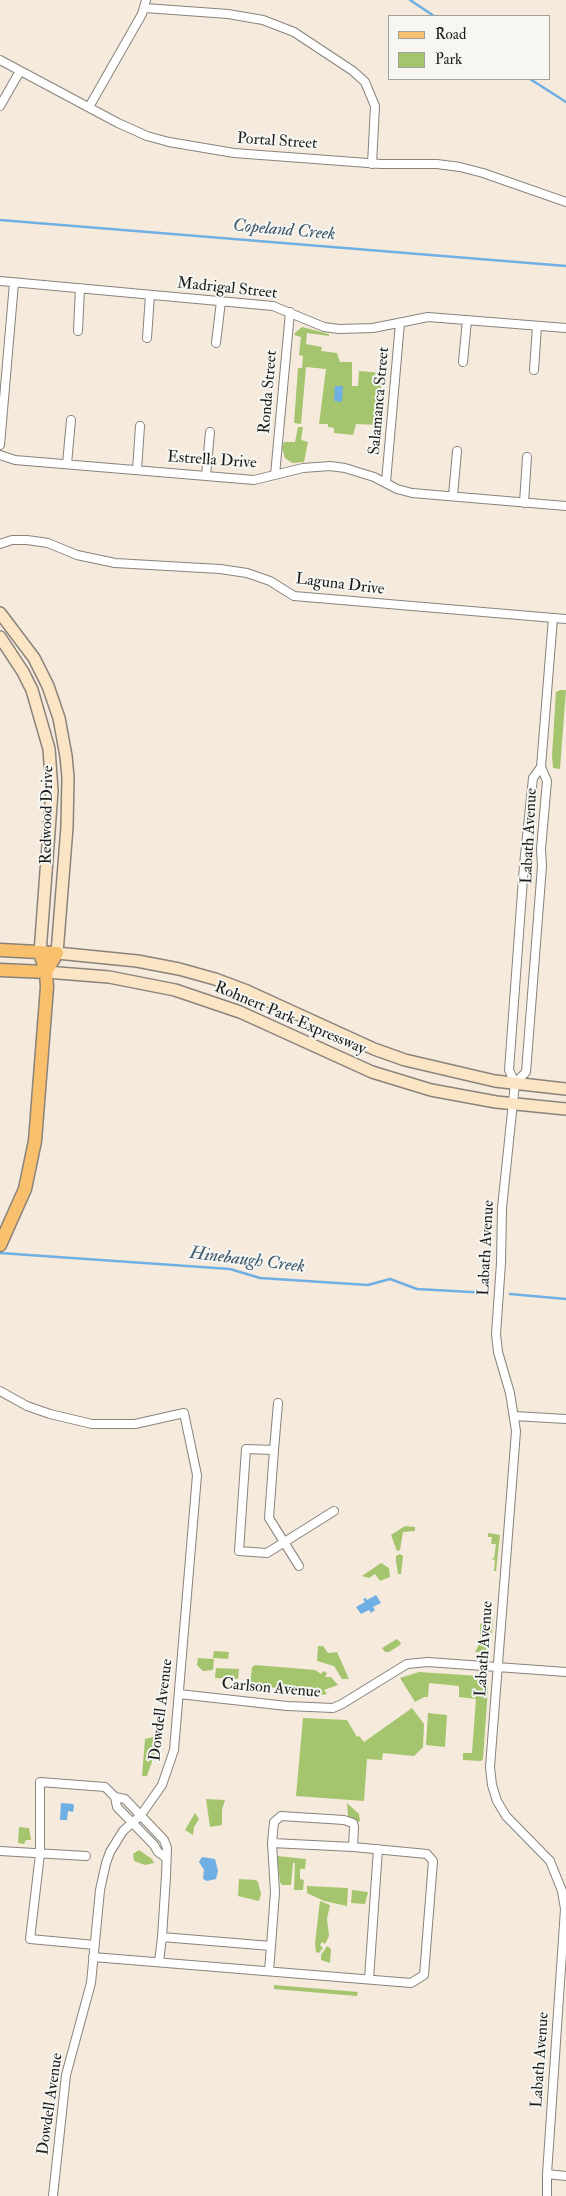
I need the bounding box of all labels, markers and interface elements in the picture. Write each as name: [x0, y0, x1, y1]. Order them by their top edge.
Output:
legend: [388, 15, 551, 80]
text: Road: [435, 25, 466, 44]
text: Park: [435, 50, 462, 69]
street label: Portal Street: [236, 130, 318, 154]
water label: Copeland Creek: [232, 216, 336, 246]
street label: Madrigal Street: [176, 274, 278, 304]
street label: Salamanca Street: [366, 346, 394, 456]
street label: Ronda Street: [256, 350, 282, 434]
street label: Estrella Drive: [167, 448, 257, 474]
street label: Laguna Drive: [295, 570, 385, 600]
street label: Redwood Drive: [38, 765, 58, 865]
street label: Labath Avenue: [518, 788, 542, 884]
street label: Rohnert Park Expressway: [211, 978, 369, 1060]
street label: Labath Avenue: [475, 1200, 499, 1296]
water label: Hinebaugh Creek: [188, 1243, 306, 1279]
street label: Labath Avenue: [472, 1601, 498, 1697]
street label: Dowdell Avenue: [146, 1658, 178, 1762]
street label: Carlson Avenue: [221, 1675, 321, 1703]
street label: Labath Avenue: [528, 2012, 554, 2108]
street label: Dowdell Avenue: [34, 2052, 68, 2156]

